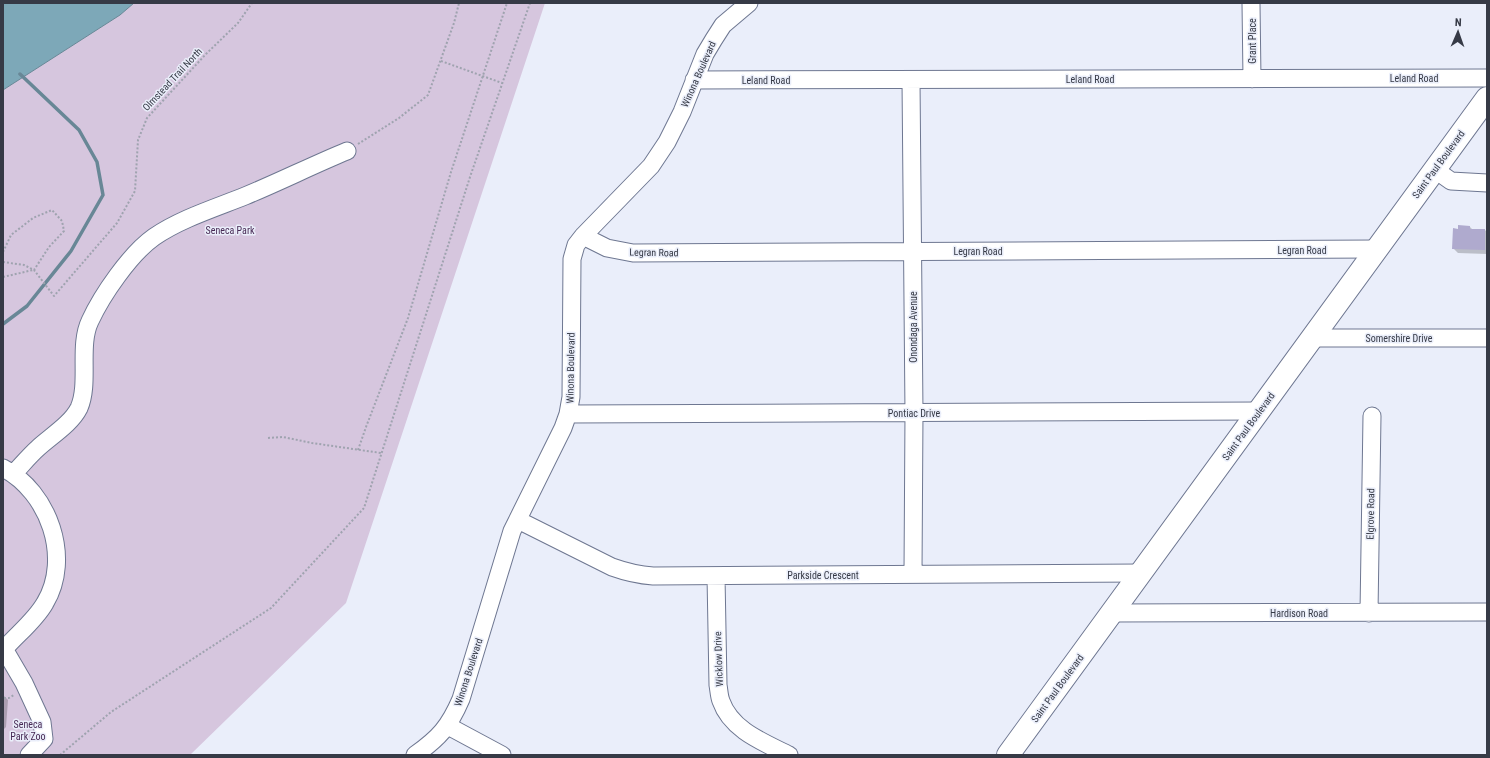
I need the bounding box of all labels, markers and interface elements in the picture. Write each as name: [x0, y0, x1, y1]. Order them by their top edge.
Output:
north arrow: [1438, 12, 1478, 52]
text: N: [1455, 16, 1462, 29]
street label: Grant Place: [1247, 18, 1258, 64]
street label: Winona Boulevard: [679, 40, 718, 109]
street label: Olmstead Trail North: [141, 46, 204, 113]
street label: Leland Road: [1390, 73, 1438, 84]
street label: Leland Road: [1066, 74, 1114, 85]
street label: Leland Road: [742, 75, 790, 86]
street label: Saint Paul Boulevard: [1410, 128, 1467, 200]
park label: Seneca Park: [206, 225, 255, 236]
street label: Legran Road: [1277, 245, 1327, 256]
street label: Legran Road: [953, 246, 1003, 257]
street label: Legran Road: [629, 247, 679, 258]
street label: Onondaga Avenue: [908, 291, 919, 363]
street label: Winona Boulevard: [564, 332, 577, 404]
street label: Somershire Drive: [1365, 333, 1433, 344]
street label: Saint Paul Boulevard: [1220, 390, 1277, 462]
street label: Pontiac Drive: [888, 408, 940, 419]
street label: Elgrove Road: [1365, 488, 1376, 540]
street label: Parkside Crescent: [787, 570, 859, 581]
street label: Hardison Road: [1270, 608, 1328, 619]
street label: Wicklow Drive: [712, 631, 725, 687]
street label: Winona Boulevard: [452, 637, 485, 708]
street label: Saint Paul Boulevard: [1029, 652, 1086, 724]
park label: Seneca Park Zoo: [10, 719, 46, 742]

